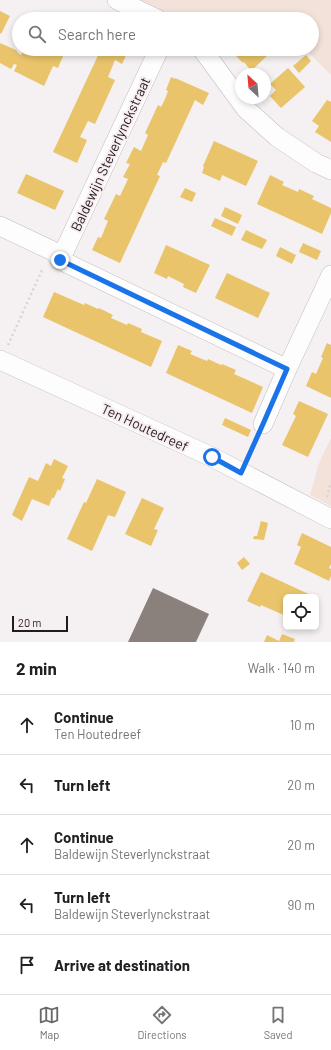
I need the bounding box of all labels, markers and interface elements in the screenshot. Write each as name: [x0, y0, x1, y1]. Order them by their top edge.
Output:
search box: [12, 12, 319, 56]
icon: search: [26, 23, 48, 45]
text: Search here: [58, 25, 136, 43]
north arrow: [235, 68, 271, 104]
street label: Baldewijn Steverlynckstraat: [67, 74, 153, 234]
route end: [51, 251, 69, 269]
street label: Ten Houtedreef: [99, 399, 191, 455]
route start: [203, 448, 221, 466]
map controls: [283, 594, 319, 630]
button: locate: [283, 594, 319, 630]
scale bar: [12, 614, 68, 633]
text: 20 m: [18, 616, 41, 629]
text: 2 min: [16, 658, 57, 678]
text: Walk · 140 m: [248, 660, 315, 676]
text: Continue: [54, 708, 114, 726]
icon: ahead: [16, 714, 38, 736]
text: 10 m: [290, 717, 315, 733]
text: Ten Houtedreef: [54, 726, 141, 742]
icon: left: [16, 774, 38, 796]
text: Turn left: [54, 776, 110, 794]
text: 20 m: [287, 777, 315, 793]
text: Continue: [54, 828, 114, 846]
icon: ahead: [16, 834, 38, 856]
text: 20 m: [287, 837, 315, 853]
text: Baldewijn Steverlynckstraat: [54, 846, 210, 862]
text: Turn left: [54, 888, 110, 906]
icon: left: [16, 894, 38, 916]
text: 90 m: [288, 897, 315, 913]
text: Baldewijn Steverlynckstraat: [54, 906, 210, 922]
icon: arrive: [16, 954, 38, 976]
text: Arrive at destination: [54, 956, 190, 974]
tab: Map: [38, 1004, 60, 1041]
tab: Directions: [137, 1004, 187, 1041]
tab: Saved: [264, 1004, 293, 1041]

